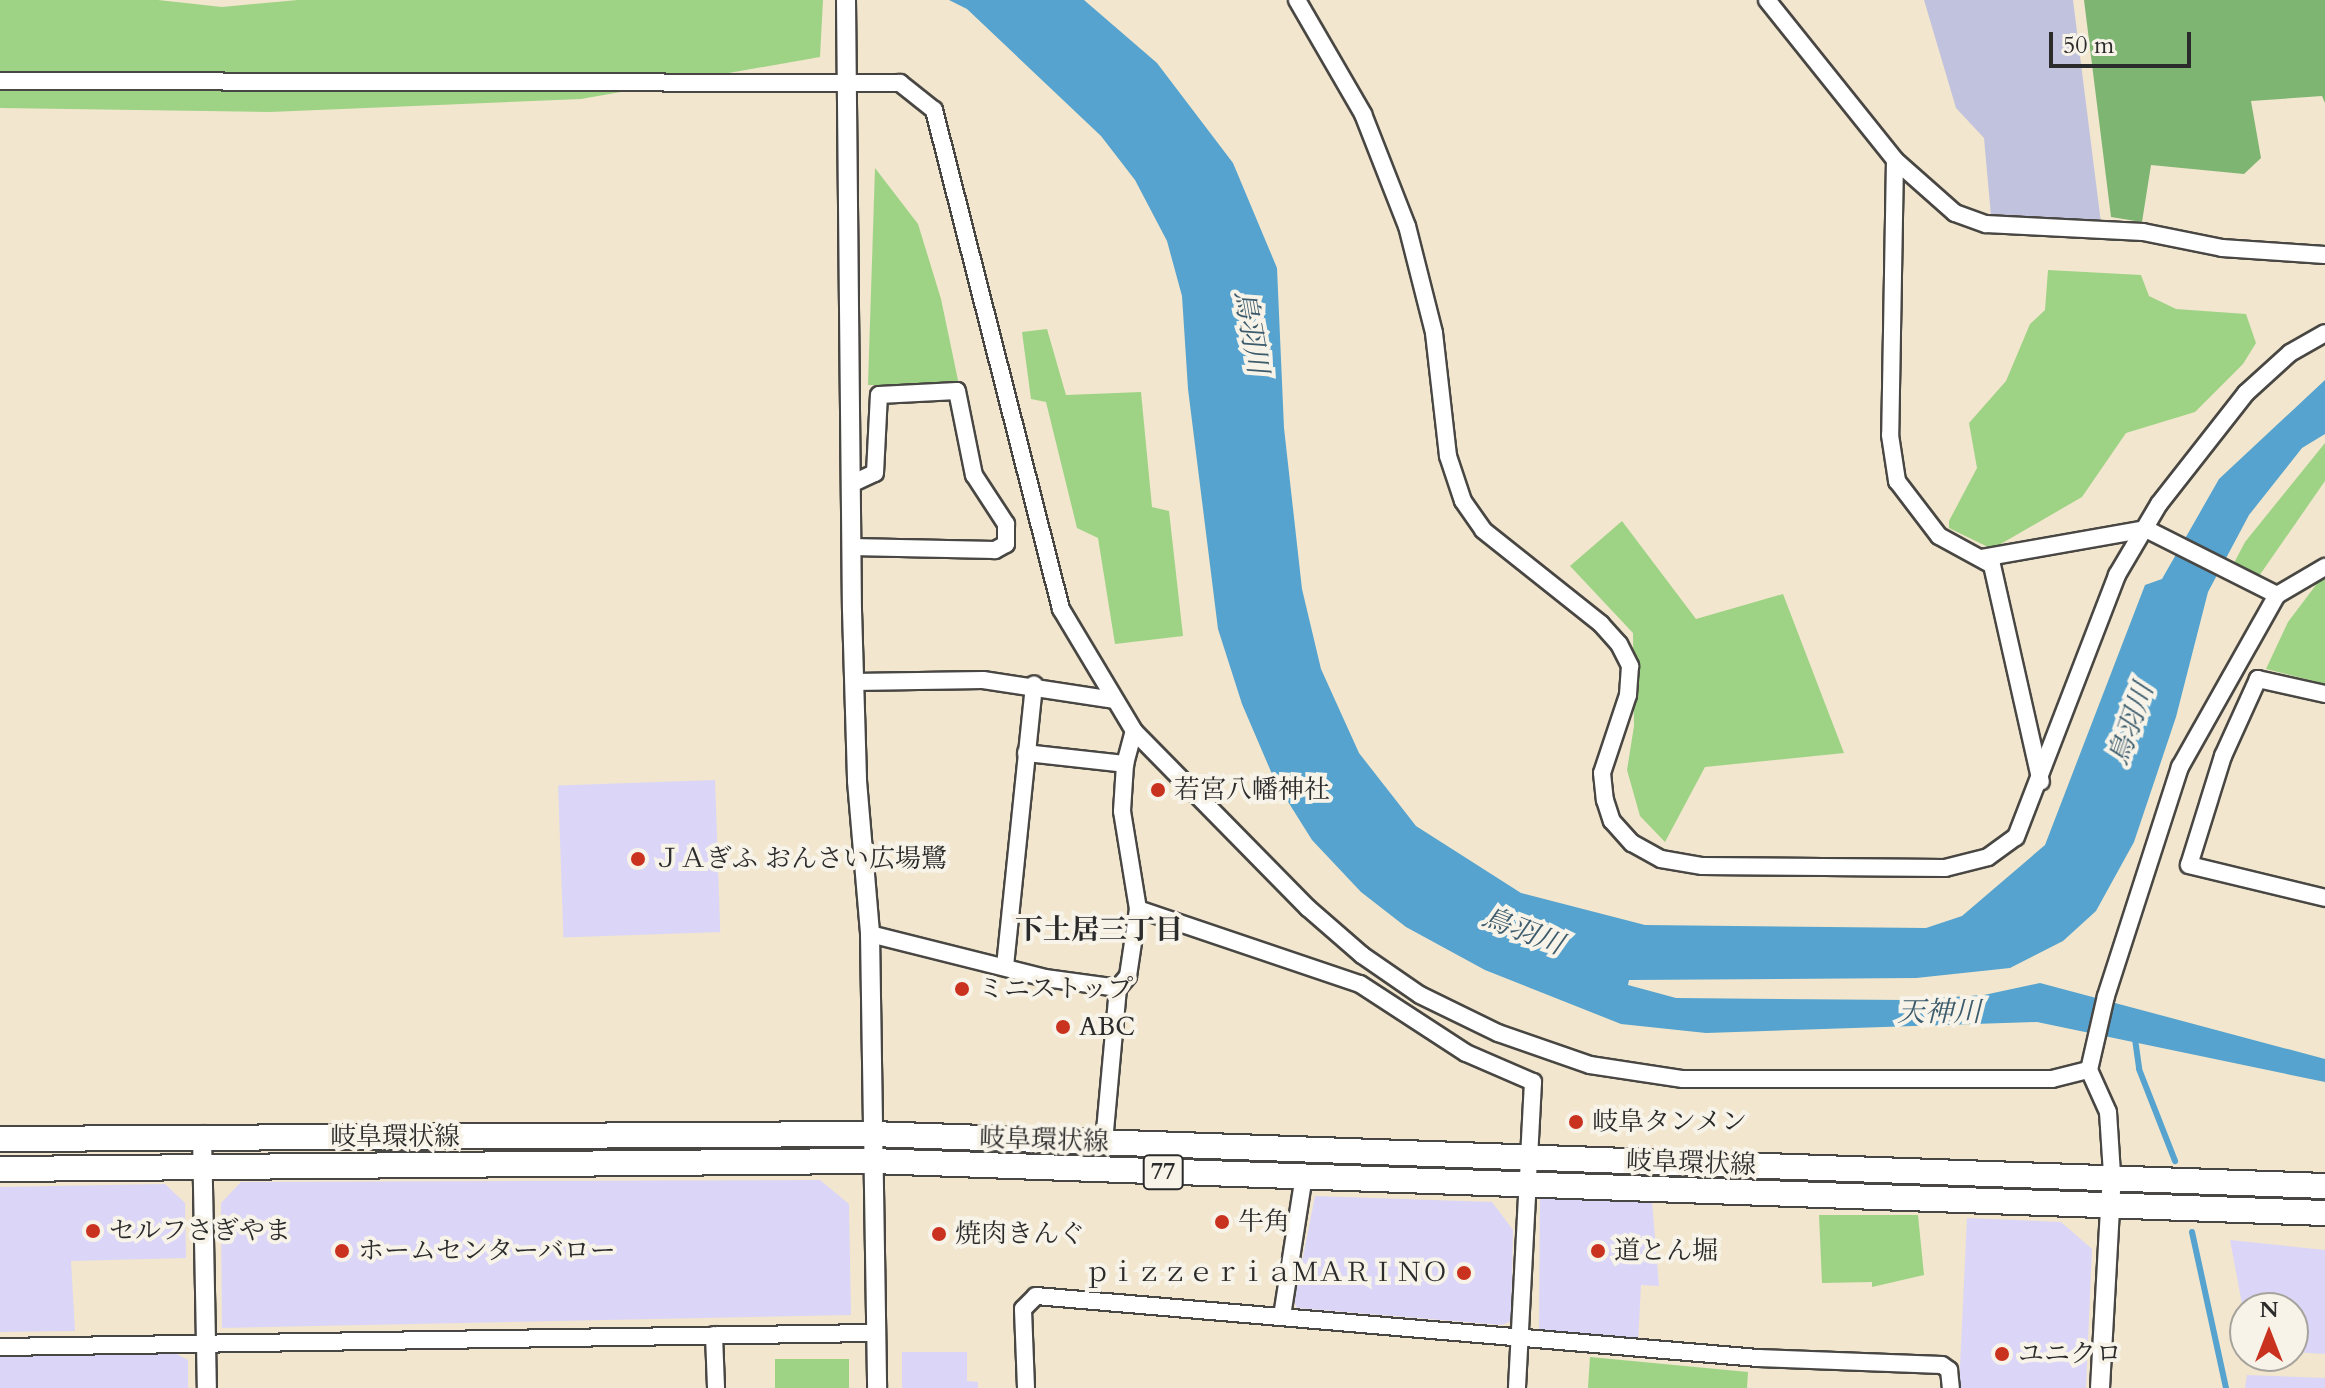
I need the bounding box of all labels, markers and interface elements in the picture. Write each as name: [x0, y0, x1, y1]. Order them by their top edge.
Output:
scale bar: [2053, 16, 2195, 66]
text: 50 m: [2063, 29, 2114, 62]
water label: 鳥羽川: [1227, 288, 1275, 376]
water label: 鳥羽川: [2101, 679, 2161, 769]
place label: 若宮八幡神社: [1174, 774, 1330, 806]
marker: 若宮八幡神社: [1149, 781, 1167, 799]
place label: ＪＡぎふ おんさい広場鷺: [654, 843, 947, 875]
marker: ＪＡぎふ おんさい広場鷺: [629, 850, 647, 868]
water label: 鳥羽川: [1478, 900, 1568, 962]
district label: 下土居三丁目: [1015, 913, 1183, 947]
place label: ミニストップ: [978, 973, 1134, 1005]
marker: ミニストップ: [953, 980, 971, 998]
water label: 天神川: [1897, 995, 1981, 1029]
place label: ABC: [1079, 1011, 1135, 1043]
marker: ABC: [1054, 1018, 1072, 1036]
place label: 岐阜タンメン: [1592, 1106, 1748, 1138]
marker: 岐阜タンメン: [1567, 1113, 1585, 1131]
street label: 岐阜環状線: [330, 1121, 460, 1153]
street label: 岐阜環状線: [978, 1122, 1110, 1158]
street label: 岐阜環状線: [1625, 1145, 1757, 1181]
road number: 77: [1141, 1152, 1185, 1192]
place label: 牛角: [1238, 1206, 1290, 1238]
marker: 牛角: [1213, 1213, 1231, 1231]
place label: セルフさぎやま: [109, 1215, 291, 1247]
place label: 焼肉きんぐ: [955, 1218, 1085, 1250]
marker: セルフさぎやま: [84, 1222, 102, 1240]
marker: 焼肉きんぐ: [930, 1225, 948, 1243]
place label: ホームセンターバロー: [358, 1235, 618, 1267]
place label: 道とん堀: [1614, 1235, 1718, 1267]
marker: ホームセンターバロー: [333, 1242, 351, 1260]
marker: 道とん堀: [1589, 1242, 1607, 1260]
place label: ｐｉｚｚｅｒｉａＭＡＲＩＮＯ: [1084, 1257, 1448, 1289]
marker: ｐｉｚｚｅｒｉａＭＡＲＩＮＯ: [1455, 1264, 1473, 1282]
north arrow: [2229, 1292, 2309, 1372]
text: N: [2259, 1295, 2279, 1325]
place label: ユニクロ: [2018, 1338, 2122, 1370]
marker: ユニクロ: [1993, 1345, 2011, 1363]

